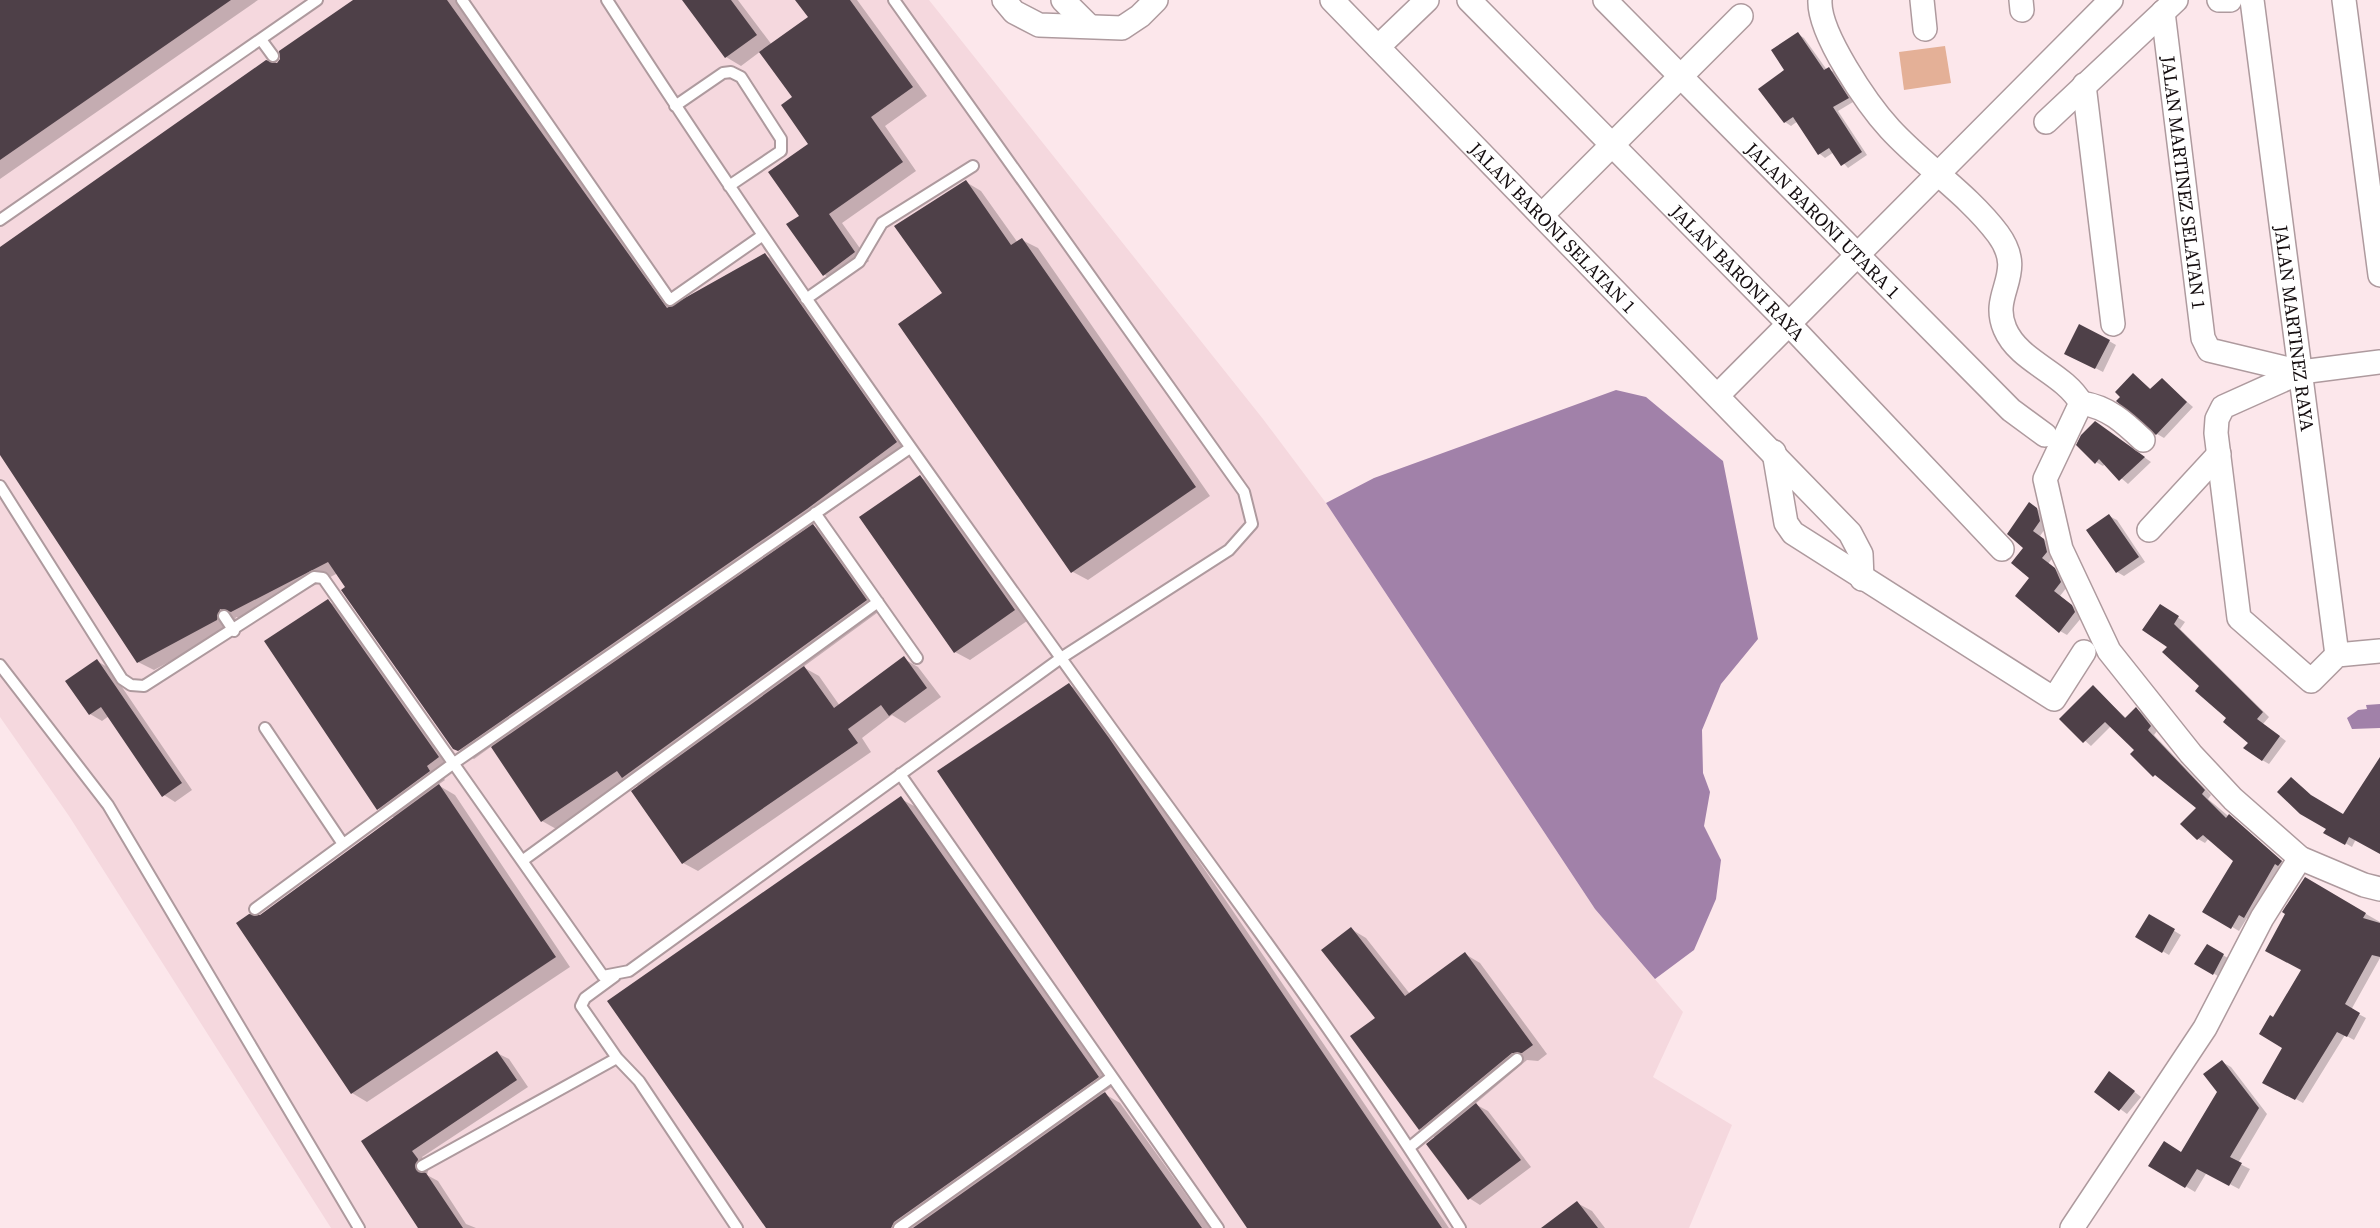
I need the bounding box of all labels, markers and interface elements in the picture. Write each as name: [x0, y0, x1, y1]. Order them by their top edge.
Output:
street label: JALAN MARTINEZ SELATAN 1: [2155, 53, 2212, 311]
street label: JALAN BARONI SELATAN 1: [1463, 135, 1642, 319]
street label: JALAN BARONI UTARA 1: [1739, 136, 1906, 304]
street label: JALAN BARONI RAYA: [1664, 198, 1811, 347]
street label: JALAN MARTINEZ RAYA: [2268, 223, 2321, 433]

